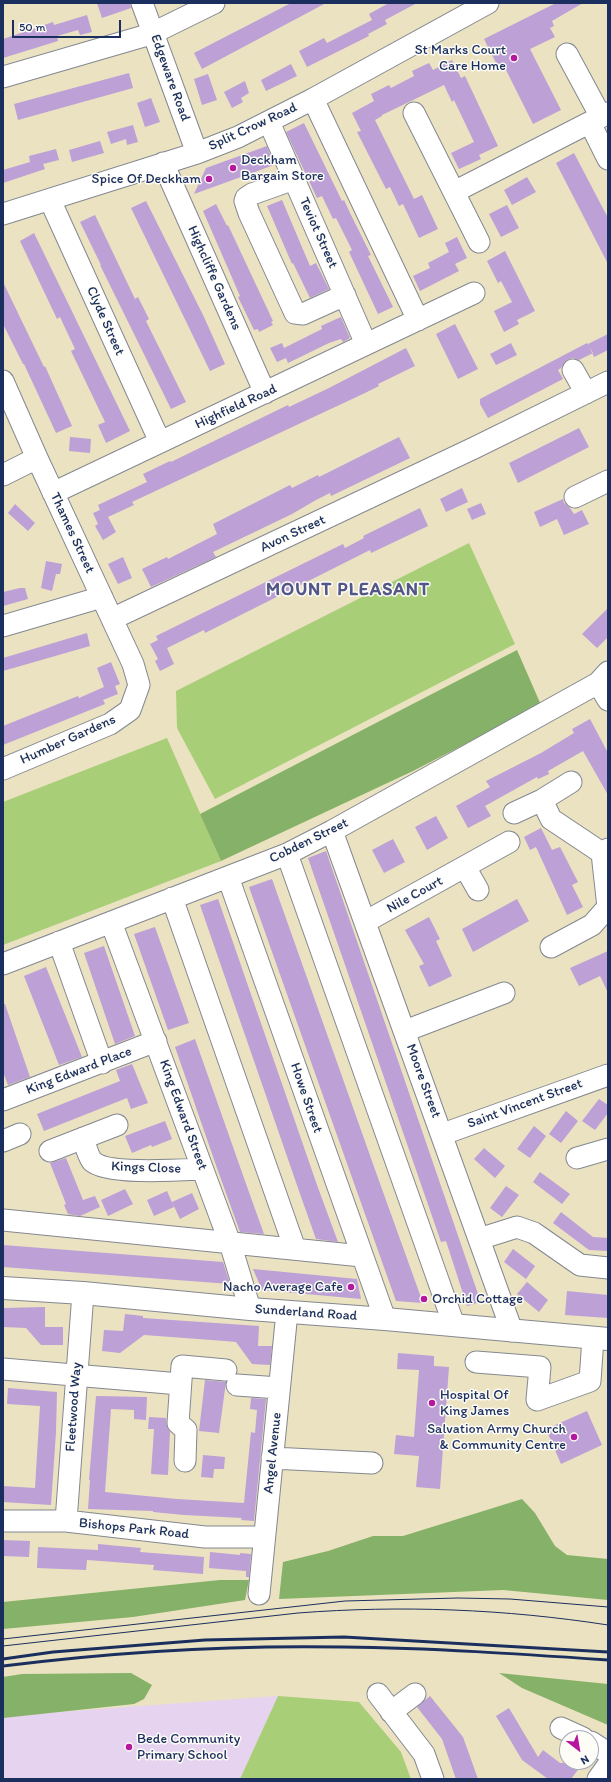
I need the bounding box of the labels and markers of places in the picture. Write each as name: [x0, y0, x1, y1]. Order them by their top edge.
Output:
place label: St Marks Court Care Home: [415, 42, 506, 74]
marker: St Marks Court Care Home: [509, 53, 519, 63]
place label: Deckham Bargain Store: [241, 152, 324, 184]
marker: Deckham Bargain Store: [228, 163, 238, 173]
place label: Spice Of Deckham: [92, 171, 201, 187]
marker: Spice Of Deckham: [204, 174, 214, 184]
place label: Nacho Average Cafe: [223, 1279, 343, 1295]
marker: Nacho Average Cafe: [346, 1282, 356, 1292]
place label: Orchid Cottage: [432, 1291, 523, 1307]
marker: Orchid Cottage: [419, 1294, 429, 1304]
place label: Hospital Of King James: [440, 1387, 509, 1420]
marker: Hospital Of King James: [427, 1398, 437, 1408]
place label: Salvation Army Church & Community Centre: [427, 1421, 566, 1454]
marker: Salvation Army Church & Community Centre: [569, 1432, 579, 1442]
place label: Bede Community Primary School: [137, 1731, 240, 1764]
marker: Bede Community Primary School: [124, 1742, 134, 1752]

